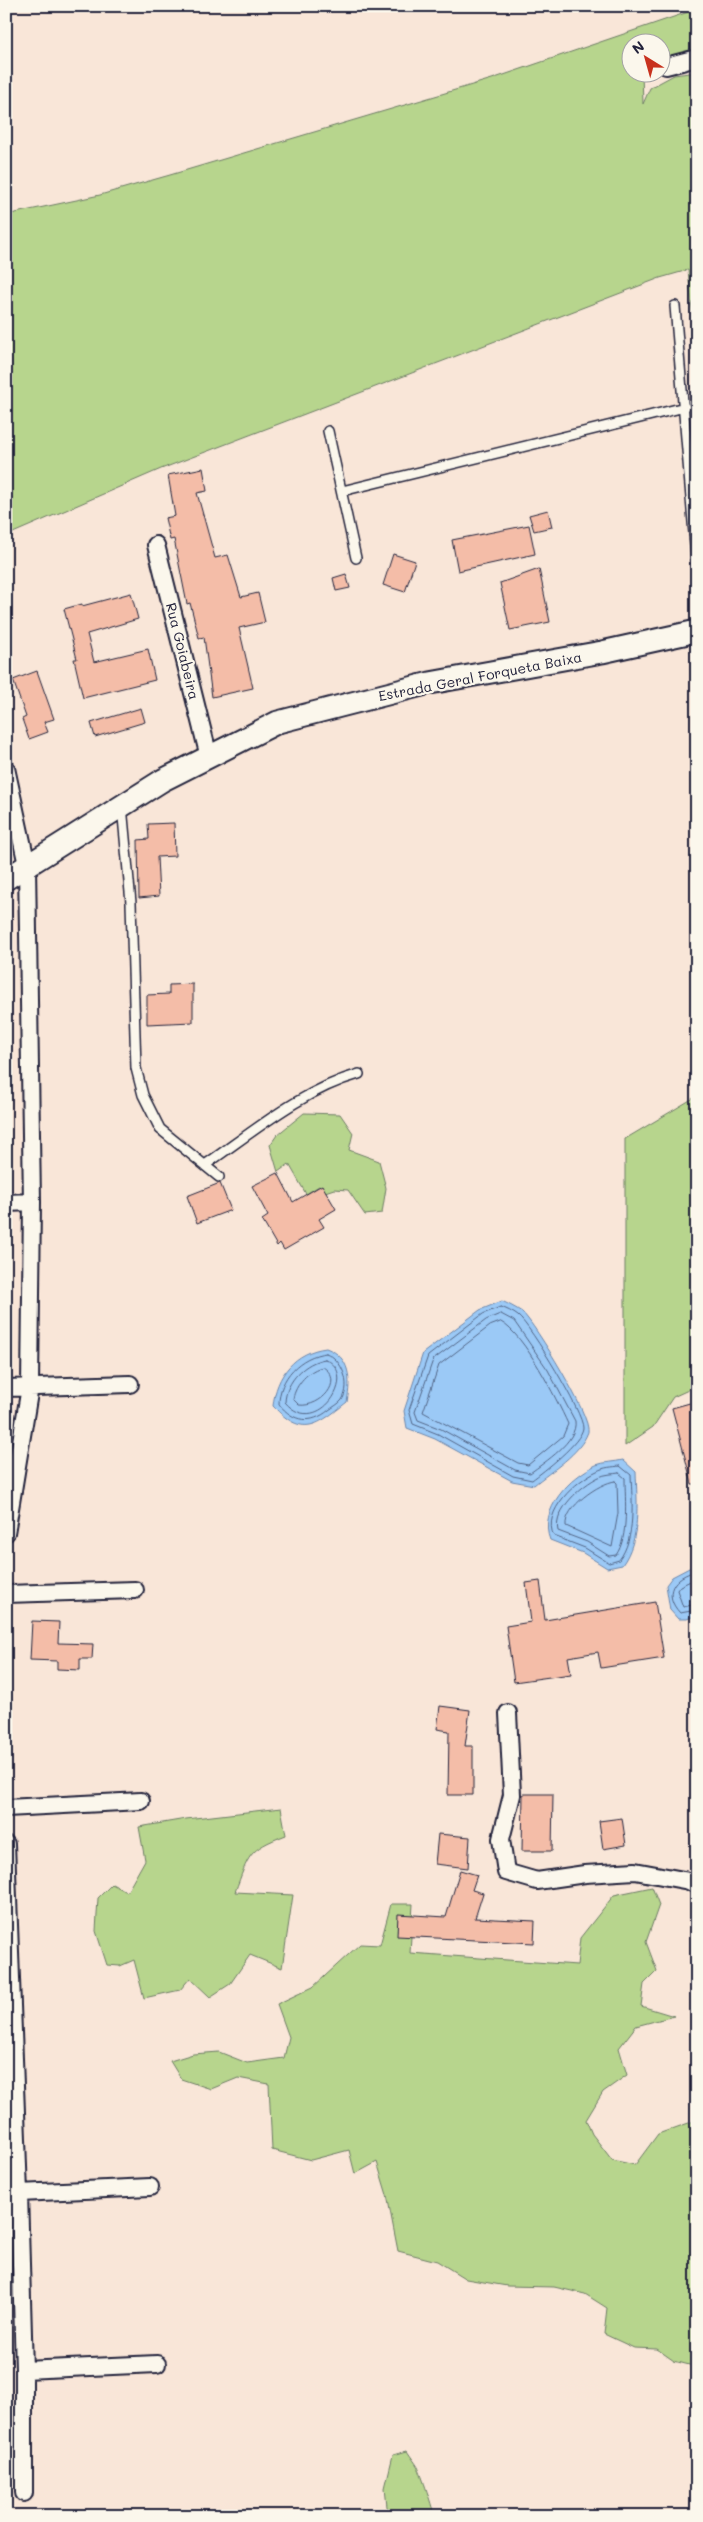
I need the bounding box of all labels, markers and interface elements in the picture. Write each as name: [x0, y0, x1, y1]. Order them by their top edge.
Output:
north arrow: [620, 32, 670, 82]
text: N: [628, 36, 648, 58]
street label: Rua Goiabeira: [162, 601, 204, 701]
street label: Estrada Geral Forqueta Baixa: [377, 647, 583, 705]

